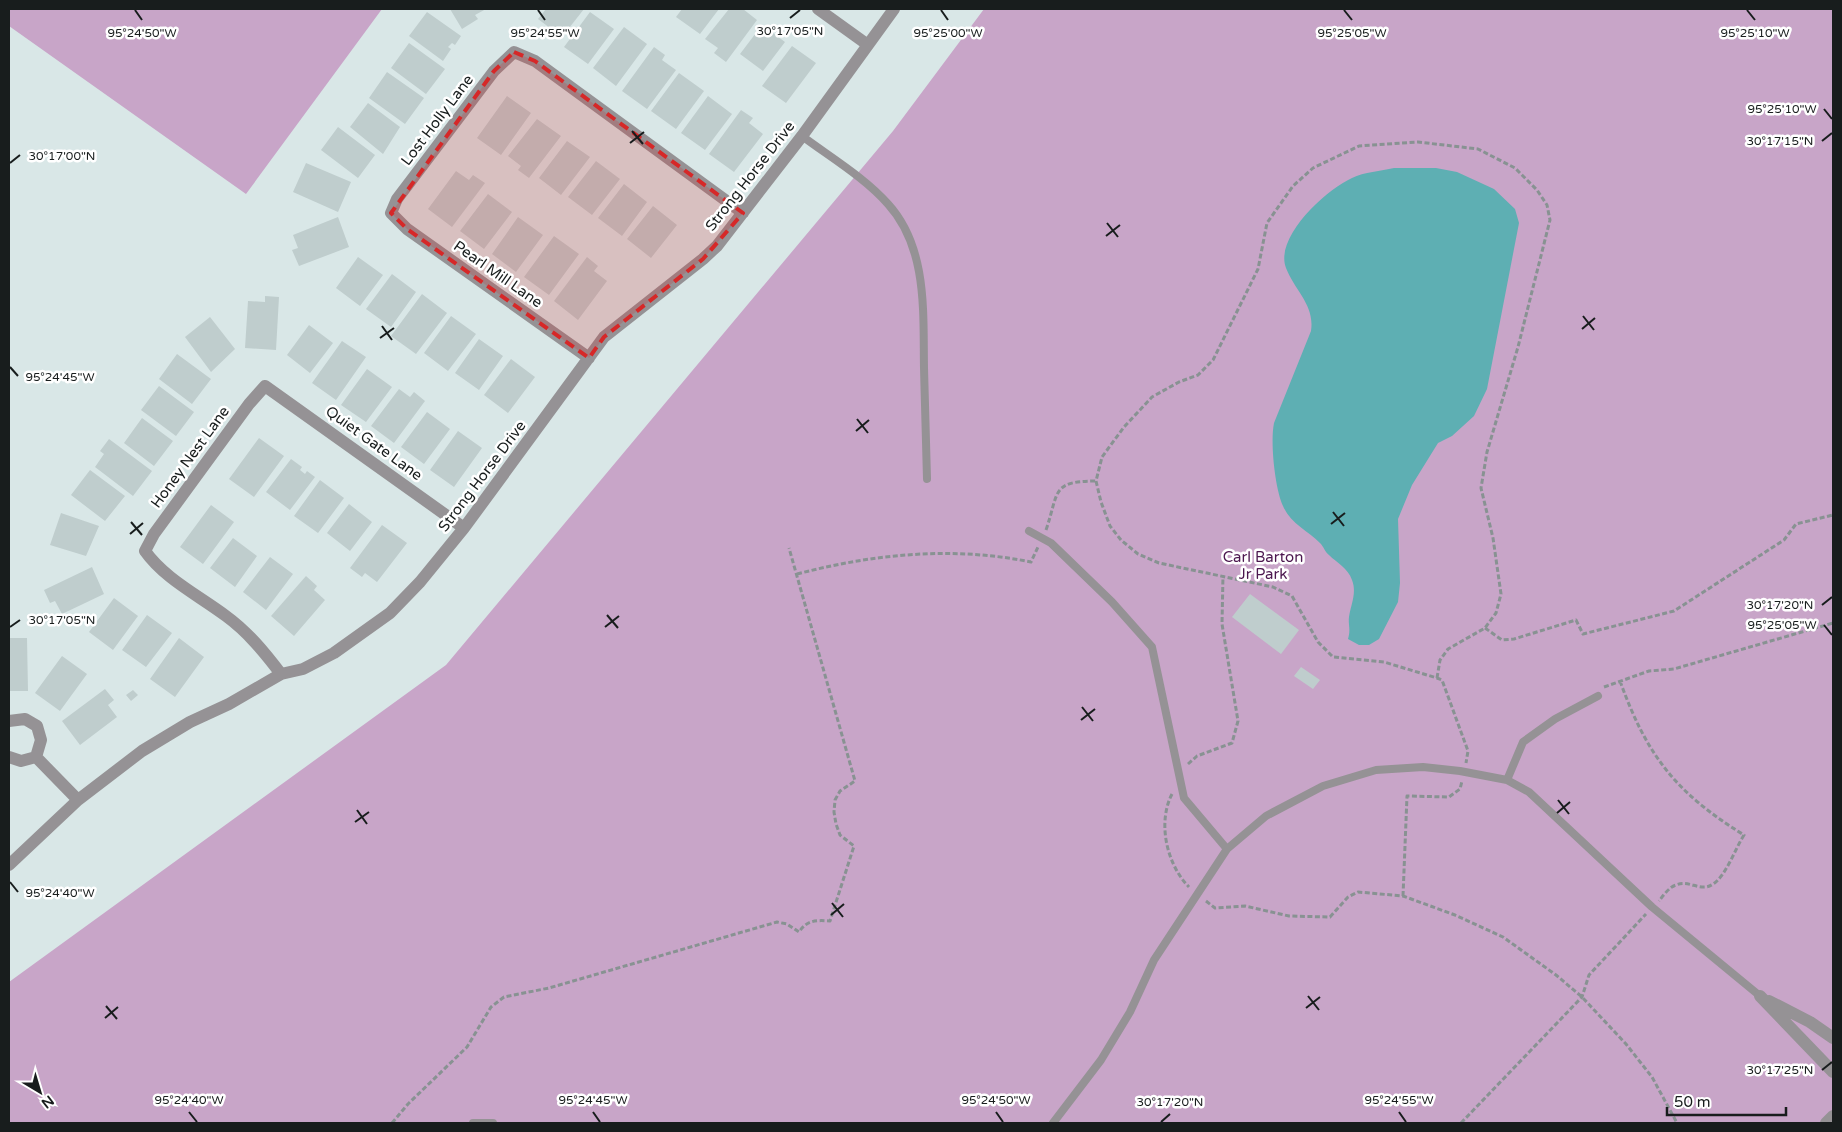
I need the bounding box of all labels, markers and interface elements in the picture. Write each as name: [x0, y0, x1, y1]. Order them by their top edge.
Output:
text: 30°17'05"N: [757, 24, 824, 38]
text: 95°24'50"W: [107, 26, 177, 40]
text: 95°24'55"W: [510, 26, 580, 40]
text: 95°25'00"W: [913, 26, 983, 40]
text: 95°25'05"W: [1317, 26, 1387, 40]
text: 95°25'10"W: [1720, 26, 1790, 40]
street label: Lost Holly Lane: [397, 71, 477, 169]
text: 95°25'10"W: [1747, 102, 1817, 116]
street label: Strong Horse Drive: [702, 118, 798, 234]
text: 30°17'15"N: [1747, 134, 1814, 148]
text: 30°17'00"N: [29, 149, 96, 163]
street label: Pearl Mill Lane: [450, 237, 546, 311]
text: 95°24'45"W: [25, 370, 95, 384]
street label: Quiet Gate Lane: [322, 402, 426, 484]
street label: Honey Nest Lane: [147, 403, 233, 511]
street label: Strong Horse Drive: [434, 417, 530, 535]
park label: Carl Barton Jr Park: [1223, 548, 1303, 583]
text: 30°17'20"N: [1747, 598, 1814, 612]
text: 30°17'05"N: [29, 613, 96, 627]
text: 95°25'05"W: [1747, 618, 1817, 632]
text: 95°24'40"W: [25, 886, 95, 900]
text: 30°17'25"N: [1747, 1063, 1814, 1077]
north arrow: [15, 1067, 65, 1117]
scale bar: [1667, 1084, 1786, 1116]
text: N: [38, 1092, 57, 1112]
text: 95°24'40"W: [154, 1093, 224, 1107]
text: 95°24'45"W: [558, 1093, 628, 1107]
text: 95°24'50"W: [961, 1093, 1031, 1107]
text: 95°24'55"W: [1364, 1093, 1434, 1107]
text: 50 m: [1674, 1093, 1711, 1111]
text: 30°17'20"N: [1137, 1095, 1204, 1109]

